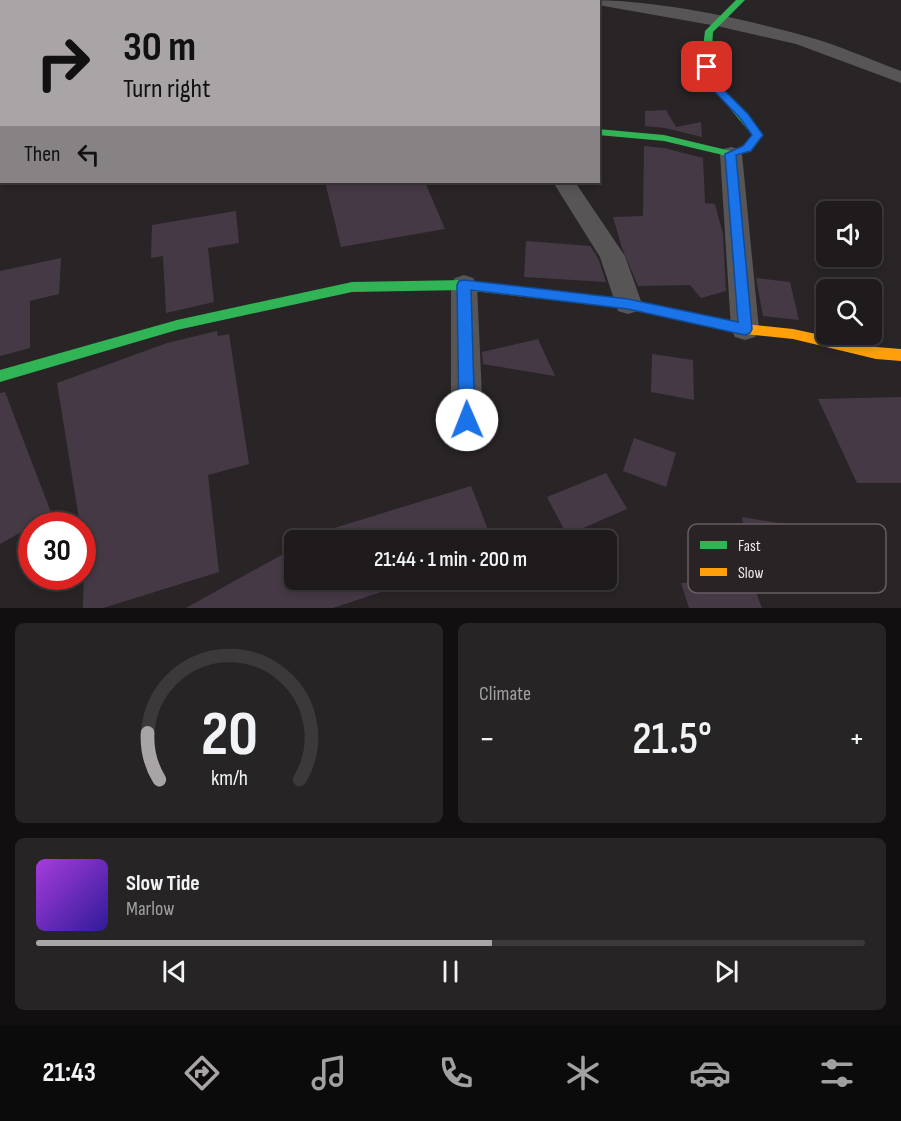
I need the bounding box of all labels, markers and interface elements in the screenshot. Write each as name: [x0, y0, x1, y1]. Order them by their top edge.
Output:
text: 30 m: [123, 22, 196, 73]
icon: right: [24, 24, 102, 102]
pin: [681, 41, 732, 92]
icon: arrive: [690, 50, 723, 83]
text: Turn right: [123, 73, 210, 105]
icon: left: [72, 138, 105, 171]
text: Then: [24, 141, 60, 168]
map controls: [816, 201, 882, 345]
button: sound: [816, 201, 882, 267]
button: search: [816, 279, 882, 345]
position arrow: [435, 388, 499, 452]
speed limit sign: 30: [18, 512, 96, 590]
legend: [688, 524, 886, 593]
text: Fast: [738, 537, 761, 556]
text: 21:44 · 1 min · 200 m: [374, 546, 527, 573]
text: Slow: [738, 564, 763, 583]
text: Climate: [479, 682, 531, 706]
text: 20: [200, 698, 258, 773]
text: 21.5°: [632, 712, 712, 767]
text: −: [479, 719, 495, 759]
text: +: [849, 719, 865, 759]
text: km/h: [210, 766, 248, 791]
text: Slow Tide: [126, 870, 200, 897]
text: Marlow: [126, 897, 174, 921]
icon: previous: [158, 955, 191, 988]
icon: pause: [434, 955, 467, 988]
icon: next: [710, 955, 743, 988]
icon: directions: [181, 1052, 223, 1094]
icon: music: [308, 1052, 350, 1094]
icon: phone: [435, 1052, 477, 1094]
icon: climate: [562, 1052, 604, 1094]
icon: car: [689, 1052, 731, 1094]
icon: filters: [816, 1052, 858, 1094]
text: 21:43: [43, 1057, 96, 1089]

